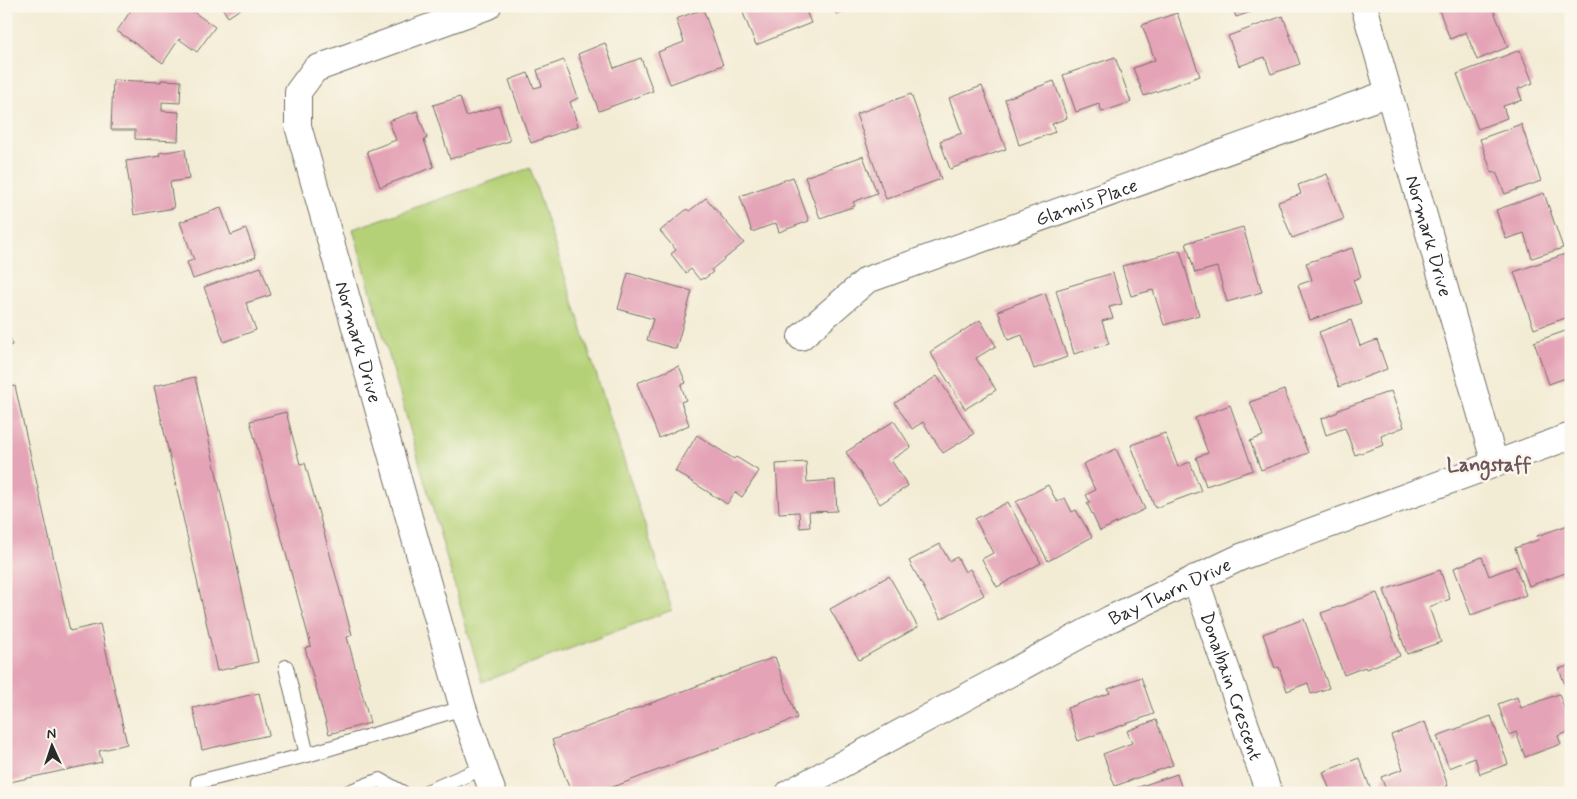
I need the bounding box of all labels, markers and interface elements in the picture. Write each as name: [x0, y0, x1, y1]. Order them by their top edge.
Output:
street label: Glamis Place: [1032, 173, 1141, 233]
street label: Normark Drive: [1399, 173, 1458, 300]
street label: Normark Drive: [329, 279, 387, 406]
district label: Langstaff: [1447, 452, 1532, 481]
street label: Bay Thorn Drive: [1105, 552, 1235, 632]
street label: Donalbain Crescent: [1194, 609, 1268, 764]
north arrow: [28, 722, 78, 772]
text: N: [46, 725, 57, 743]

